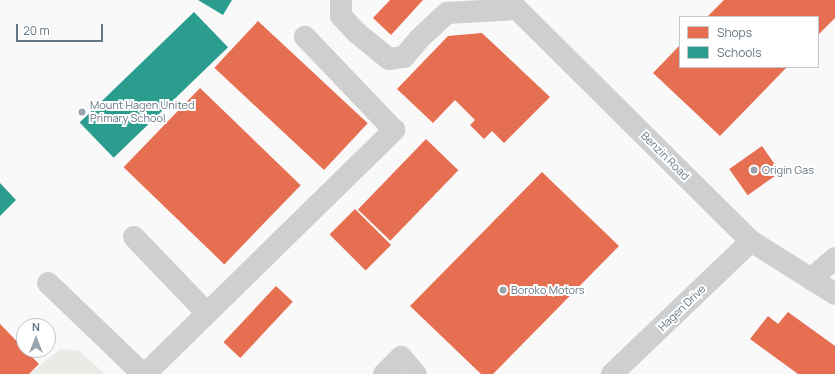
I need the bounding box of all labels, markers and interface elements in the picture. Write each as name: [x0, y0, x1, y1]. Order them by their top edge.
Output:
scale bar: [18, 16, 105, 42]
legend: [679, 16, 819, 68]
text: 20 m: [23, 22, 50, 39]
text: Shops: [717, 24, 752, 41]
text: Schools: [717, 44, 761, 61]
place label: Mount Hagen United Primary School: [90, 99, 195, 125]
marker: Mount Hagen United Primary School: [77, 107, 87, 117]
street label: Benzin Road: [638, 129, 692, 183]
place label: Origin Gas: [762, 163, 814, 177]
marker: Origin Gas: [749, 165, 759, 175]
street label: Hagen Drive: [656, 282, 708, 334]
place label: Boroko Motors: [511, 283, 585, 297]
marker: Boroko Motors: [498, 285, 508, 295]
north arrow: [16, 318, 56, 358]
text: N: [32, 319, 40, 334]

